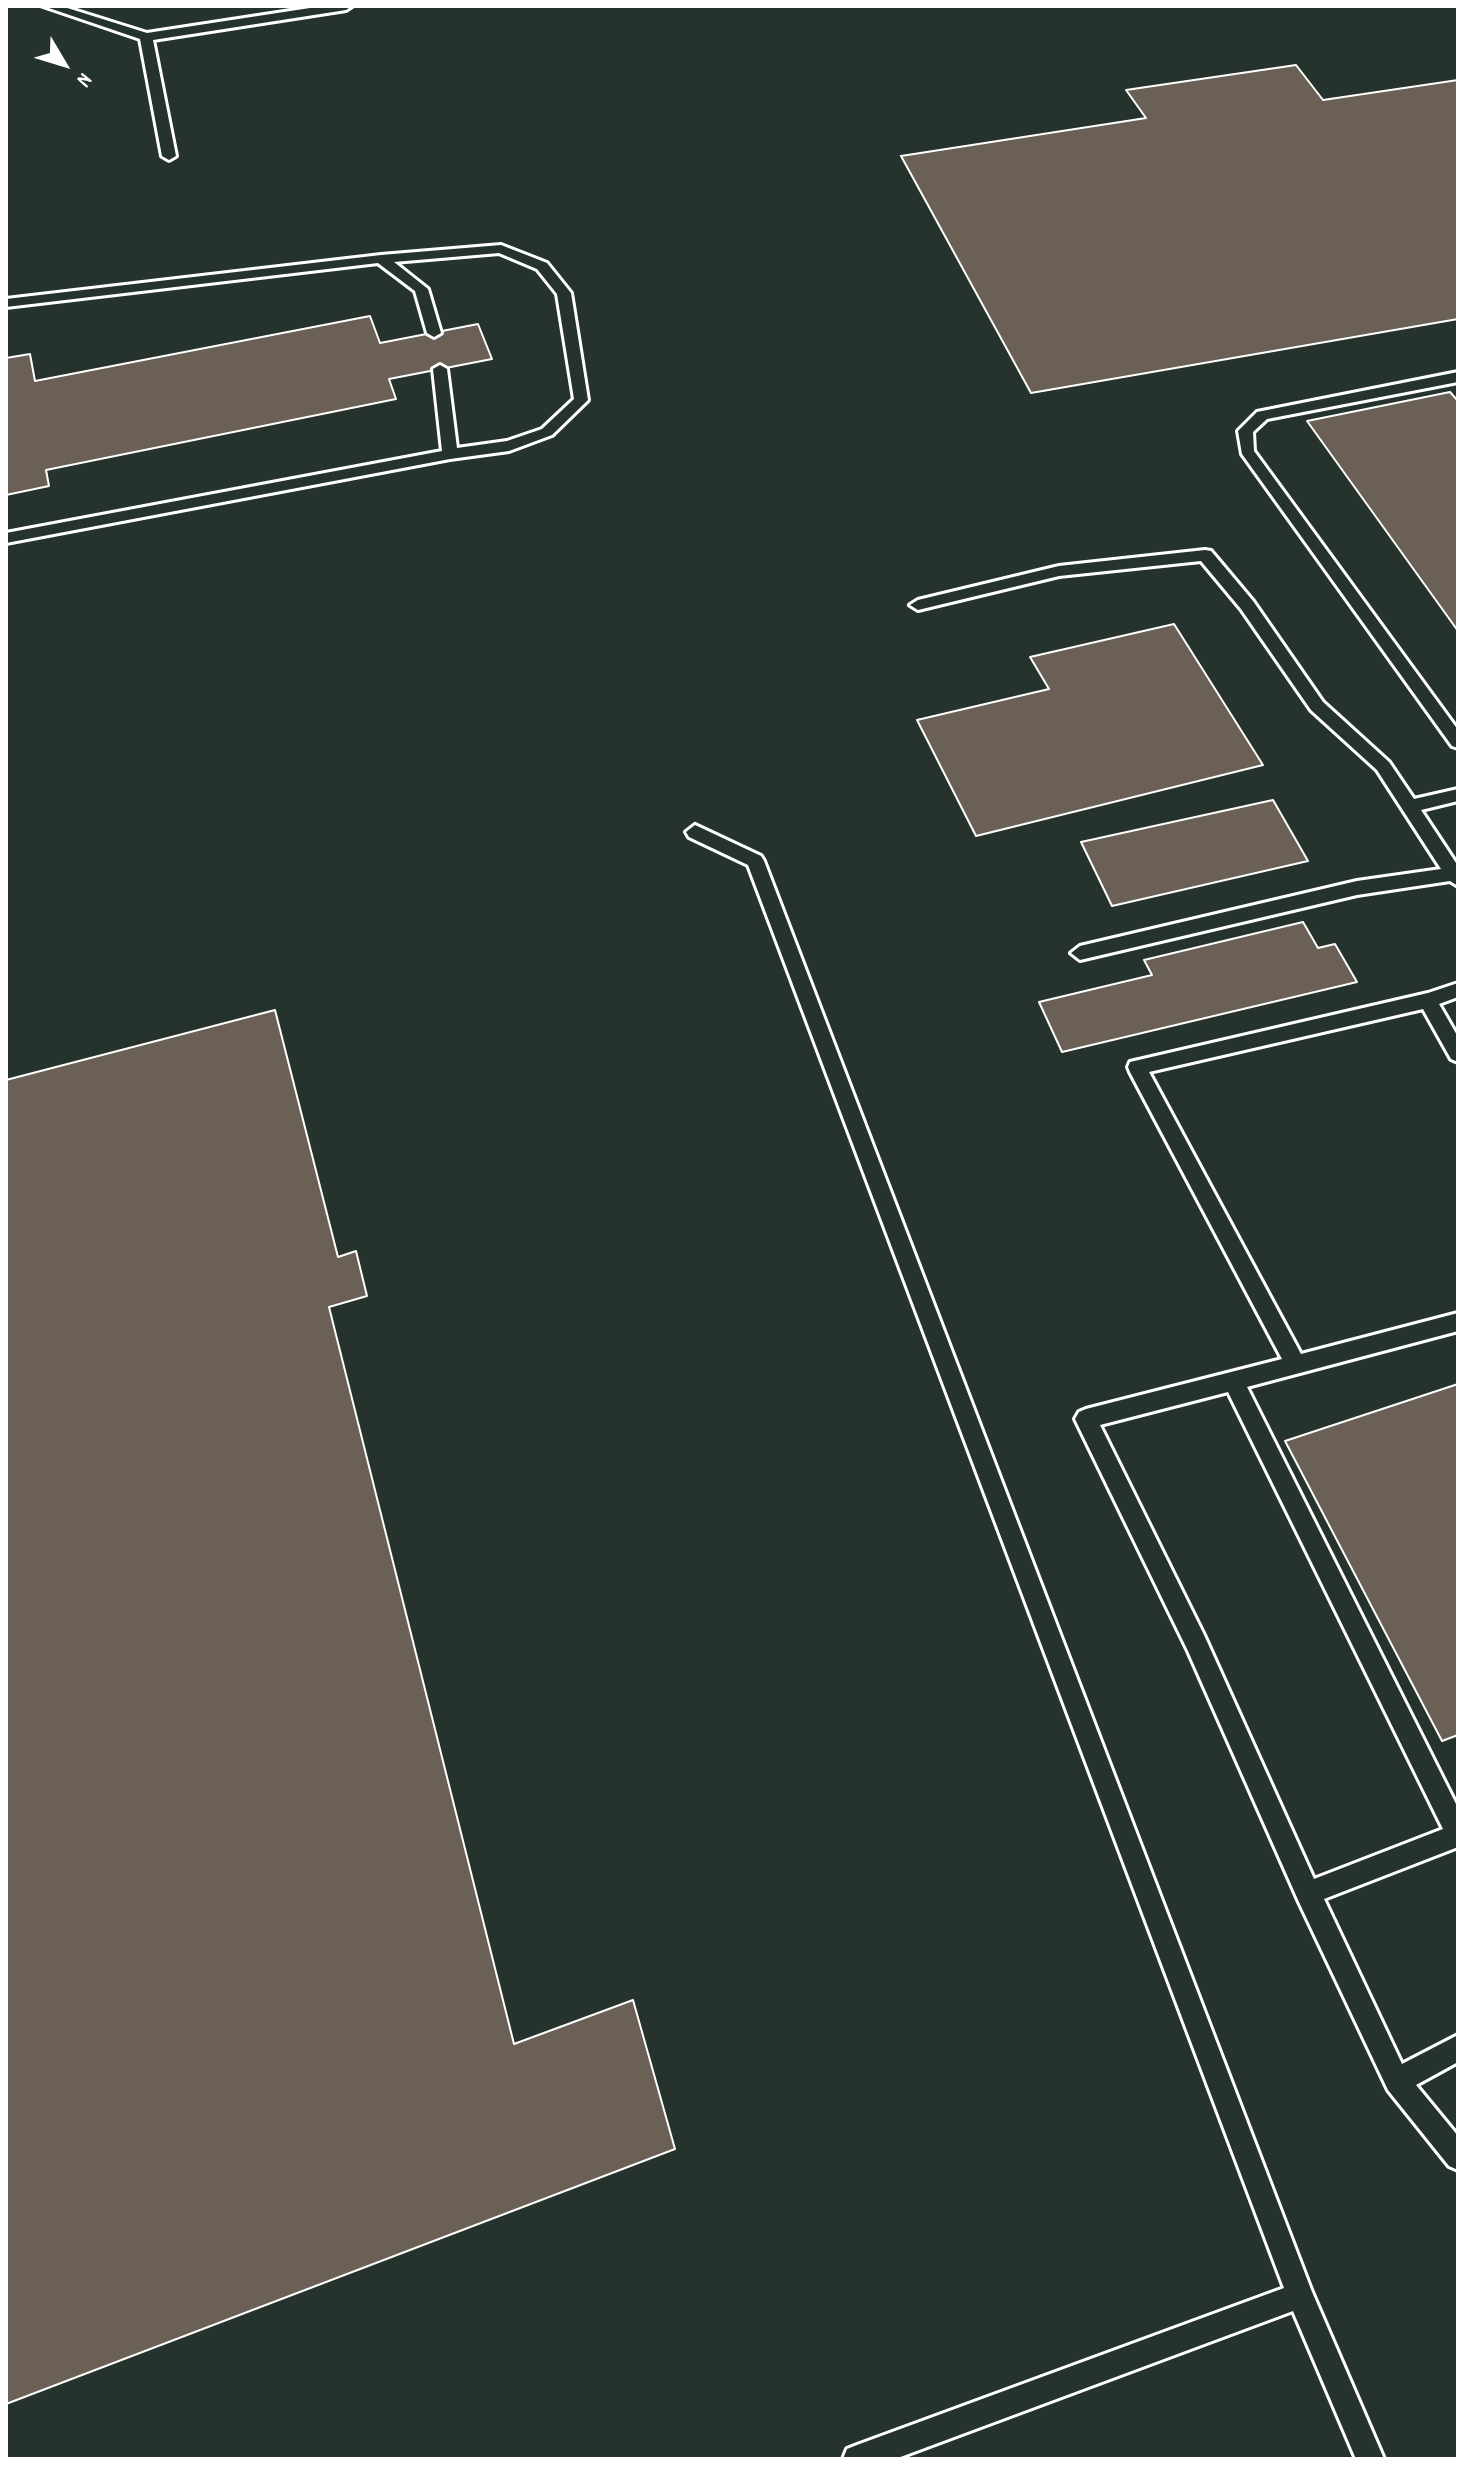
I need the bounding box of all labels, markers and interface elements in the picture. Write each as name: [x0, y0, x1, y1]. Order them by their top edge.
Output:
north arrow: [24, 24, 104, 104]
text: N: [68, 65, 99, 93]

